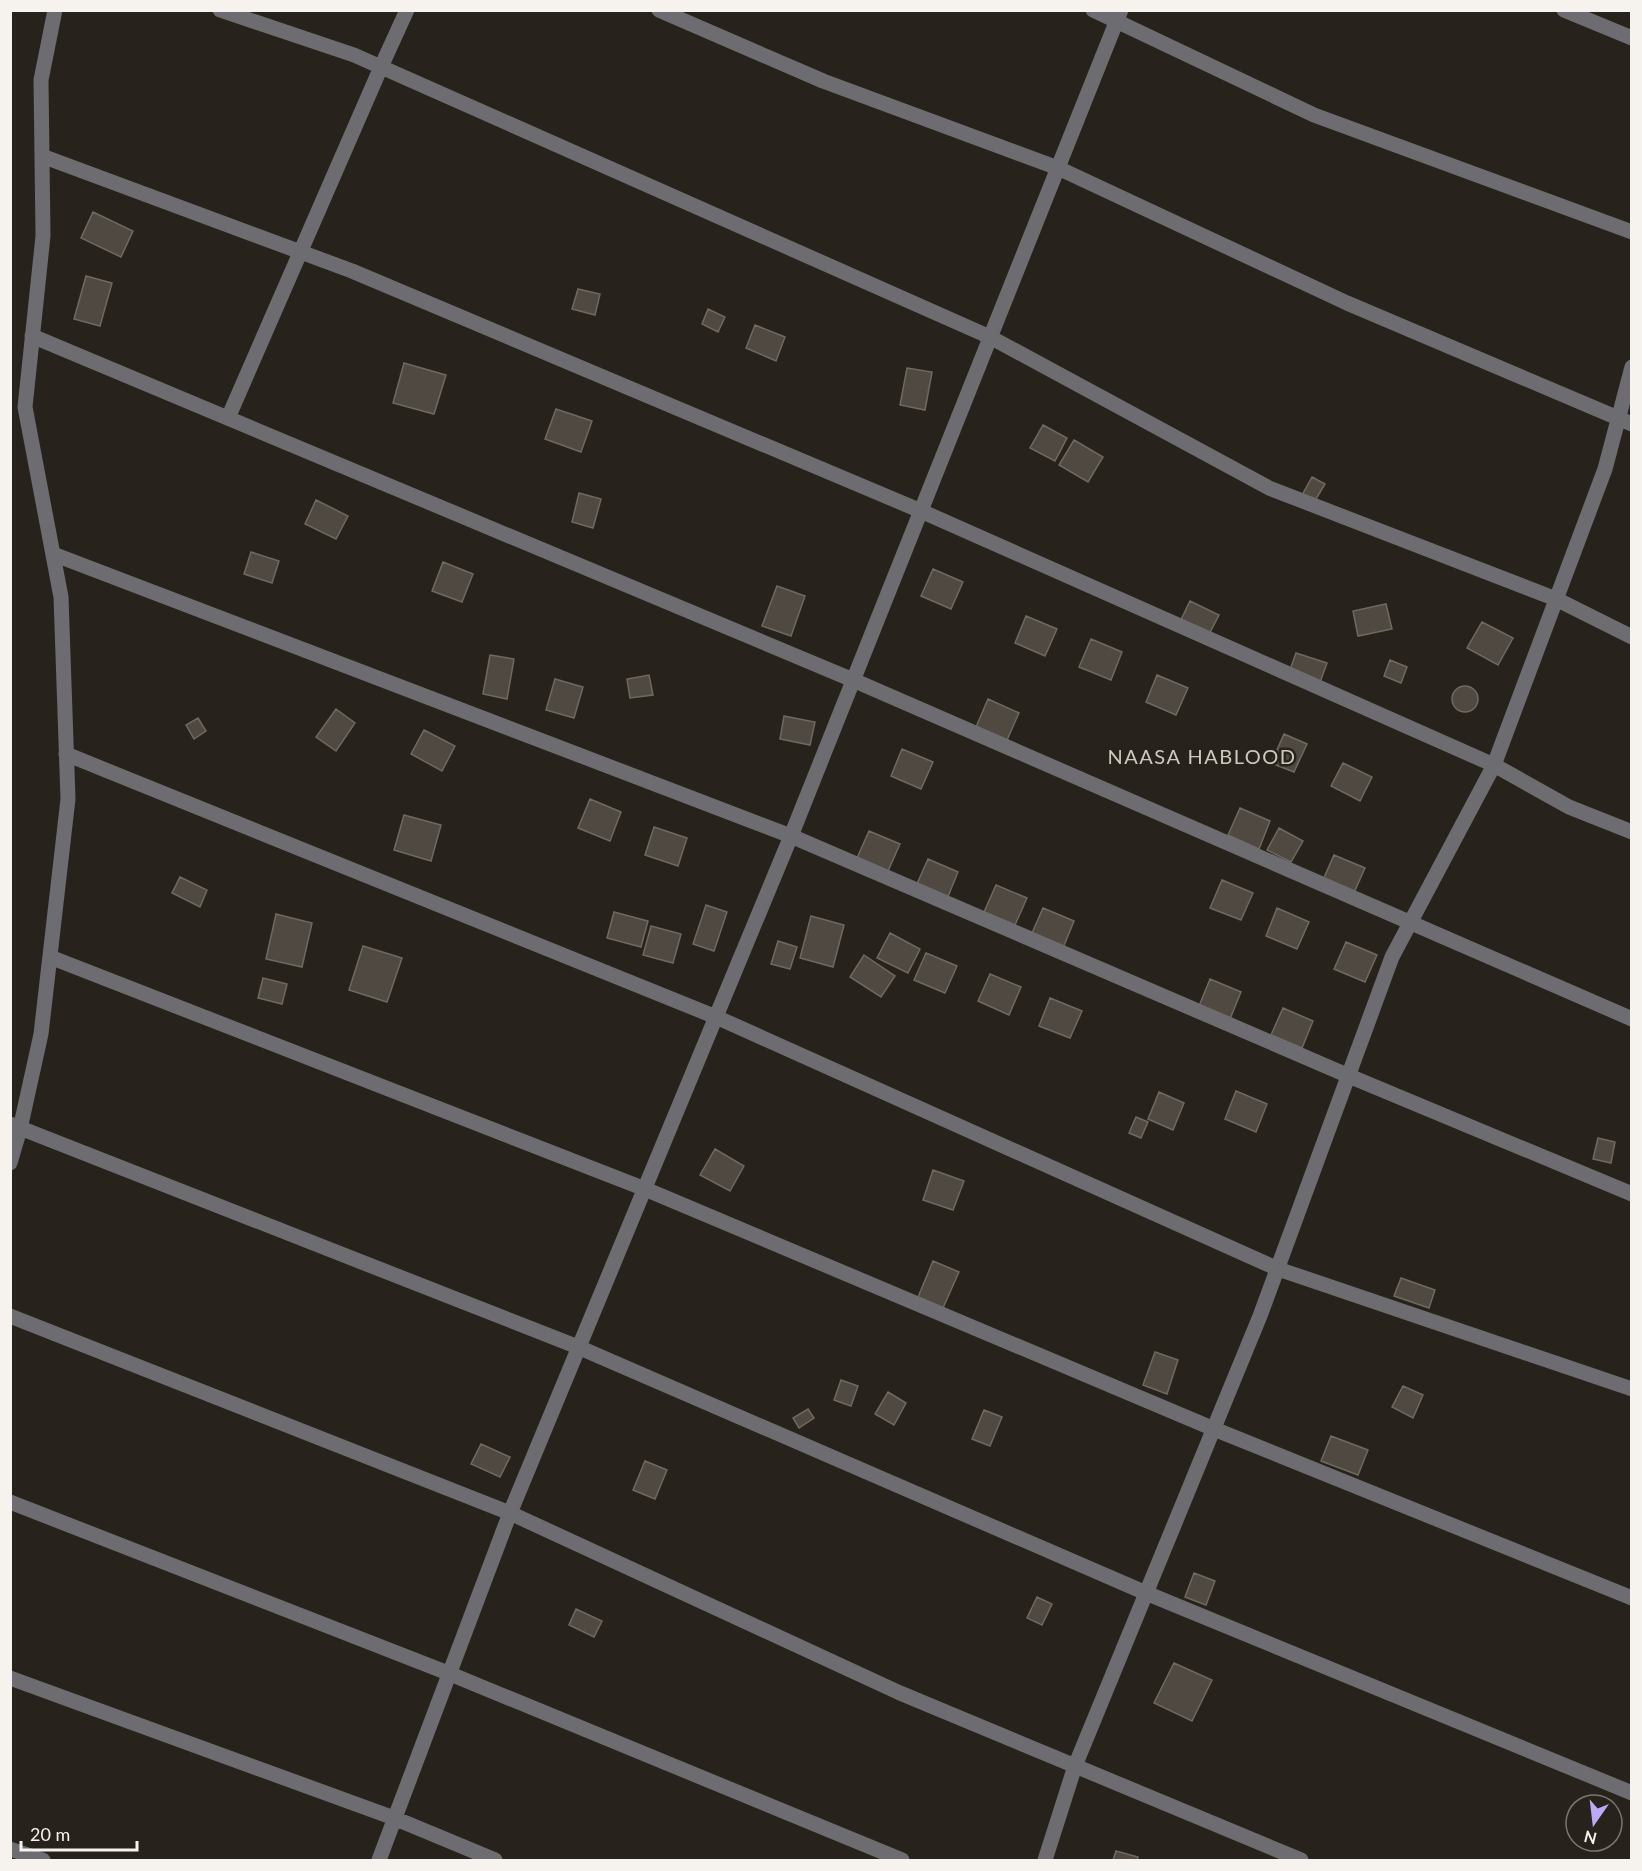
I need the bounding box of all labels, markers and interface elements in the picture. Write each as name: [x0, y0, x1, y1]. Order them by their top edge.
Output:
district label: NAASA HABLOOD: [1108, 744, 1297, 768]
north arrow: [1564, 1793, 1624, 1853]
scale bar: [21, 1814, 136, 1852]
text: 20 m: [30, 1823, 70, 1845]
text: N: [1582, 1827, 1599, 1849]

